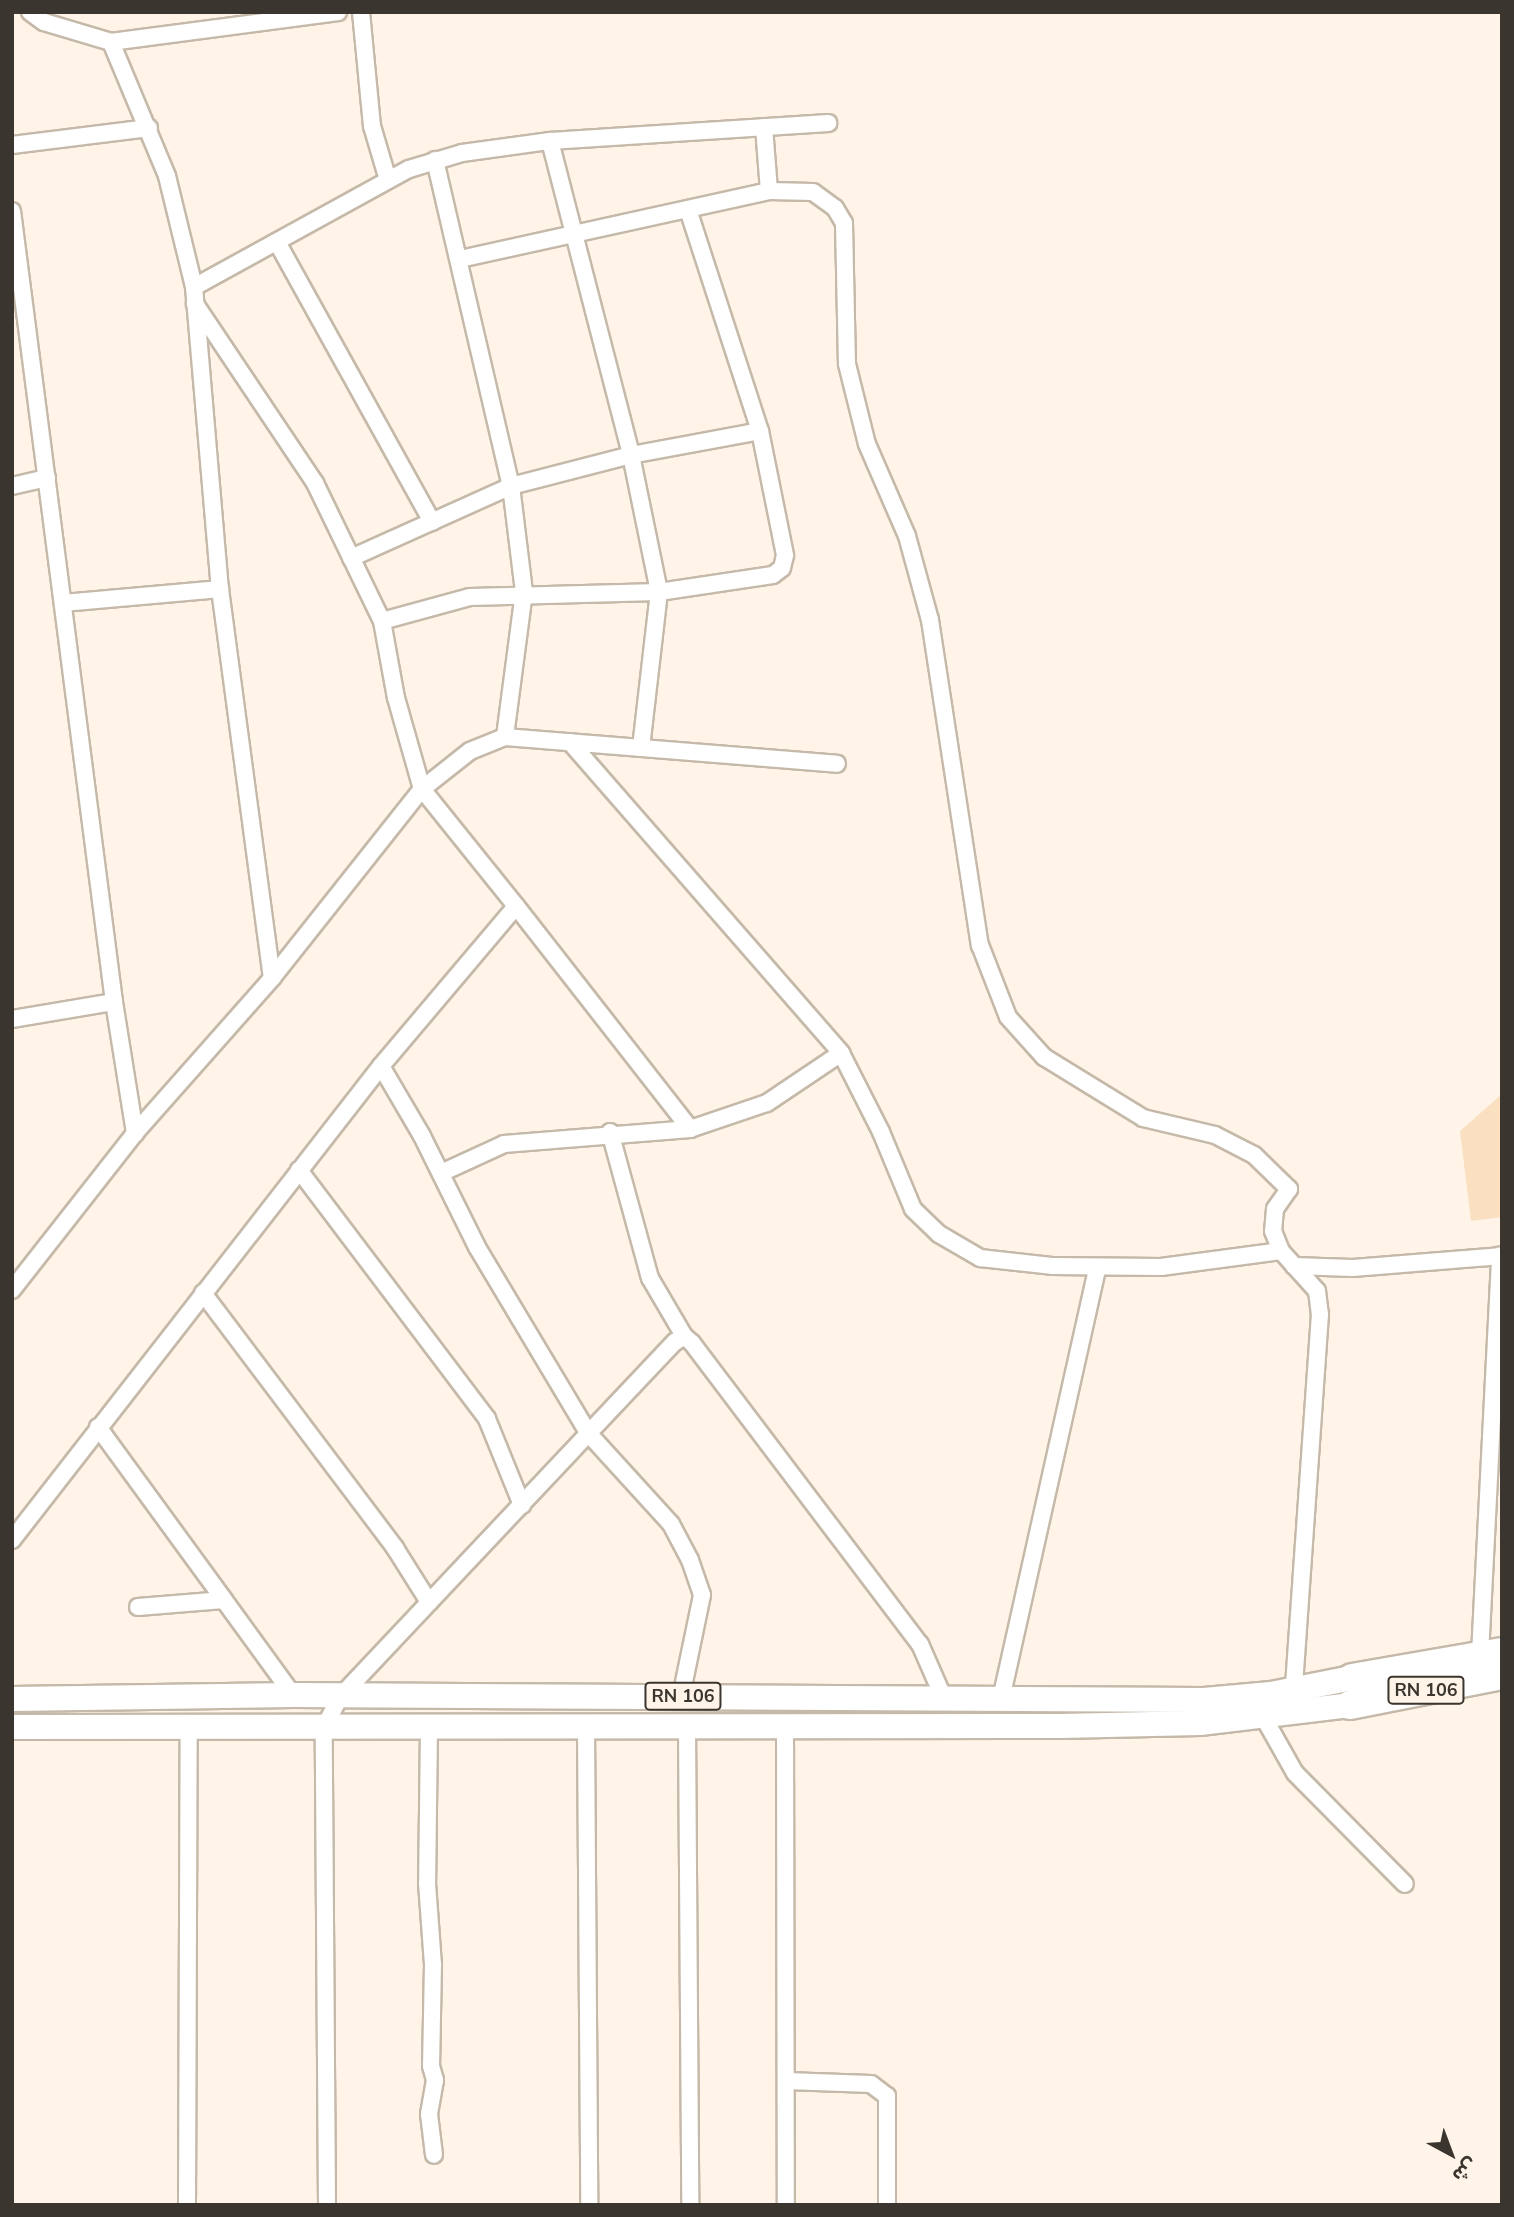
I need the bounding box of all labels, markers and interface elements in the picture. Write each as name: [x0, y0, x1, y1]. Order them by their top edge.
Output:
road number: RN 106: [1386, 1675, 1466, 1704]
road number: RN 106: [643, 1681, 723, 1710]
north arrow: [1416, 2119, 1486, 2189]
text: ش: [1446, 2151, 1483, 2188]

